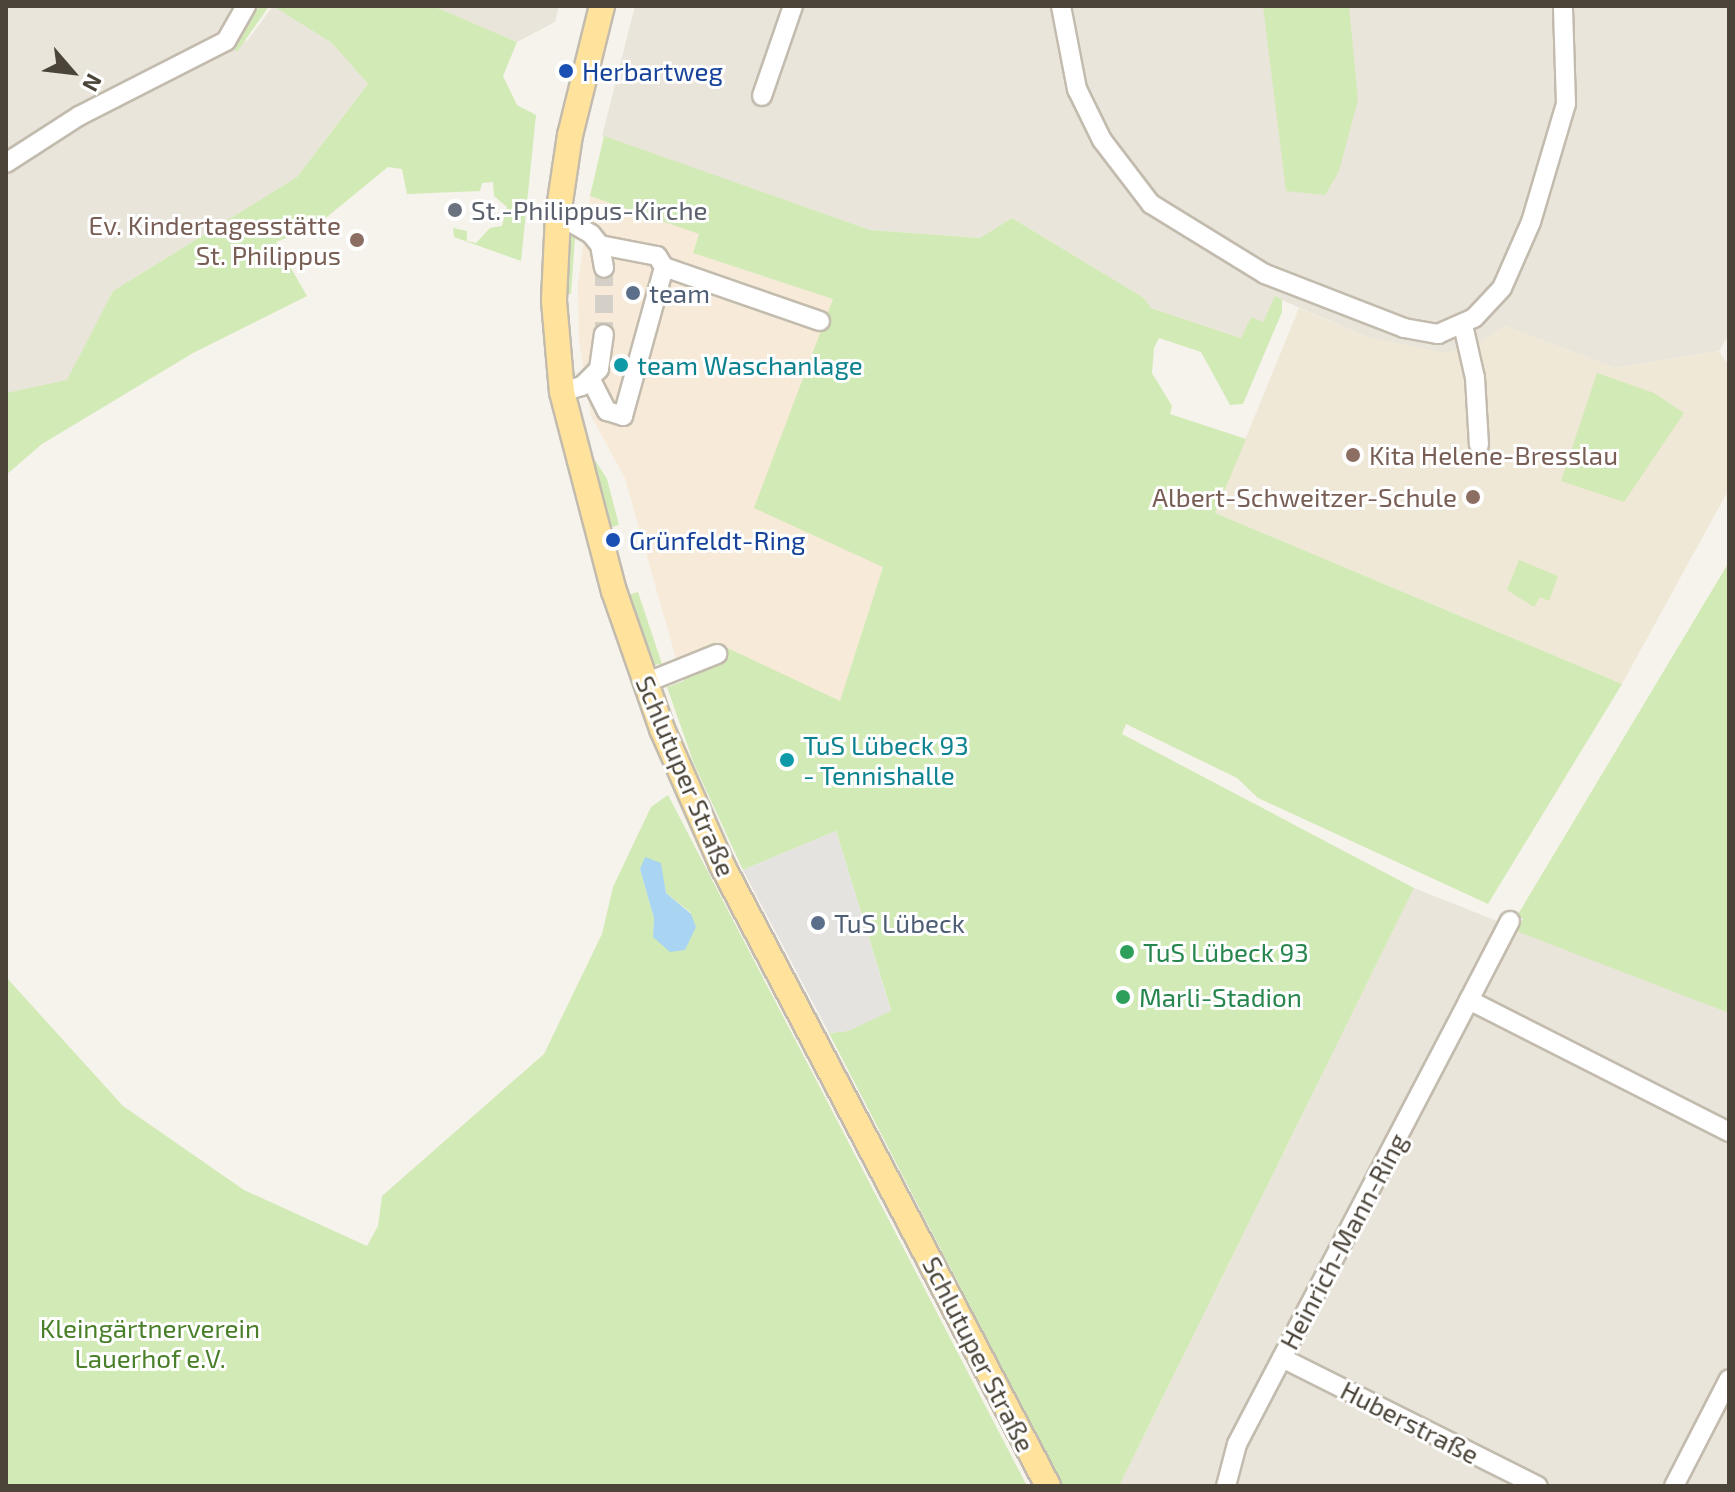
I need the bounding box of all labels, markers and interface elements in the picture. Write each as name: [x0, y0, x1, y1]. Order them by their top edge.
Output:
north arrow: [32, 32, 112, 112]
place label: Herbartweg: [582, 55, 723, 87]
marker: Herbartweg: [557, 62, 575, 80]
text: N: [78, 70, 108, 96]
place label: St.-Philippus-Kirche: [471, 194, 708, 226]
marker: St.-Philippus-Kirche: [446, 201, 464, 219]
place label: Ev. Kindertagesstätte St. Philippus: [89, 209, 341, 270]
marker: Ev. Kindertagesstätte St. Philippus: [348, 231, 366, 249]
place label: team: [649, 277, 710, 309]
marker: team: [624, 284, 642, 302]
place label: team Waschanlage: [637, 349, 863, 381]
marker: team Waschanlage: [612, 356, 630, 374]
place label: Kita Helene-Bresslau: [1369, 439, 1618, 471]
marker: Kita Helene-Bresslau: [1344, 446, 1362, 464]
place label: Albert-Schweitzer-Schule: [1152, 481, 1457, 513]
marker: Albert-Schweitzer-Schule: [1464, 488, 1482, 506]
place label: Grünfeldt-Ring: [629, 524, 806, 556]
marker: Grünfeldt-Ring: [604, 531, 622, 549]
street label: Schlutuper Straße: [630, 671, 742, 881]
place label: TuS Lübeck 93 - Tennishalle: [803, 729, 969, 790]
marker: TuS Lübeck 93 - Tennishalle: [778, 751, 796, 769]
place label: TuS Lübeck: [834, 907, 965, 939]
marker: TuS Lübeck: [809, 914, 827, 932]
place label: TuS Lübeck 93: [1143, 936, 1309, 968]
marker: TuS Lübeck 93: [1118, 943, 1136, 961]
place label: Marli-Stadion: [1139, 981, 1302, 1013]
marker: Marli-Stadion: [1114, 988, 1132, 1006]
street label: Heinrich-Mann-Ring: [1273, 1128, 1413, 1354]
street label: Schlutuper Straße: [916, 1251, 1042, 1457]
park label: Kleingärtnerverein Lauerhof e.V.: [40, 1312, 260, 1374]
street label: Huberstraße: [1336, 1374, 1484, 1470]

